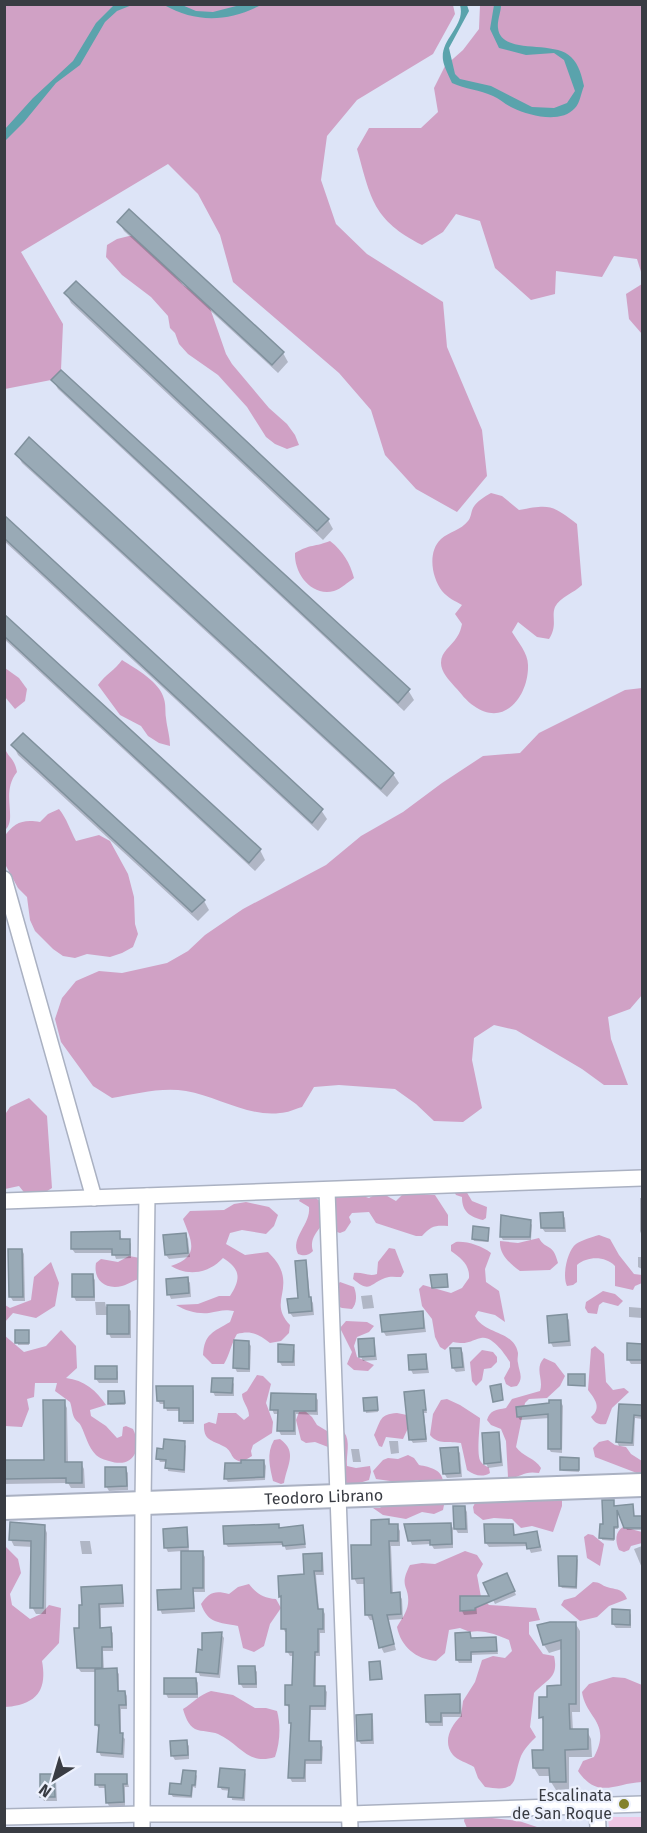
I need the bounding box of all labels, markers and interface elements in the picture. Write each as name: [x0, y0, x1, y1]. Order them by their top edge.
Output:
street label: Teodoro Librano: [264, 1485, 384, 1509]
north arrow: [24, 1749, 84, 1809]
text: N: [35, 1780, 55, 1801]
place label: Escalinata de San Roque: [512, 1786, 612, 1823]
marker: Escalinata de San Roque: [617, 1797, 631, 1811]

